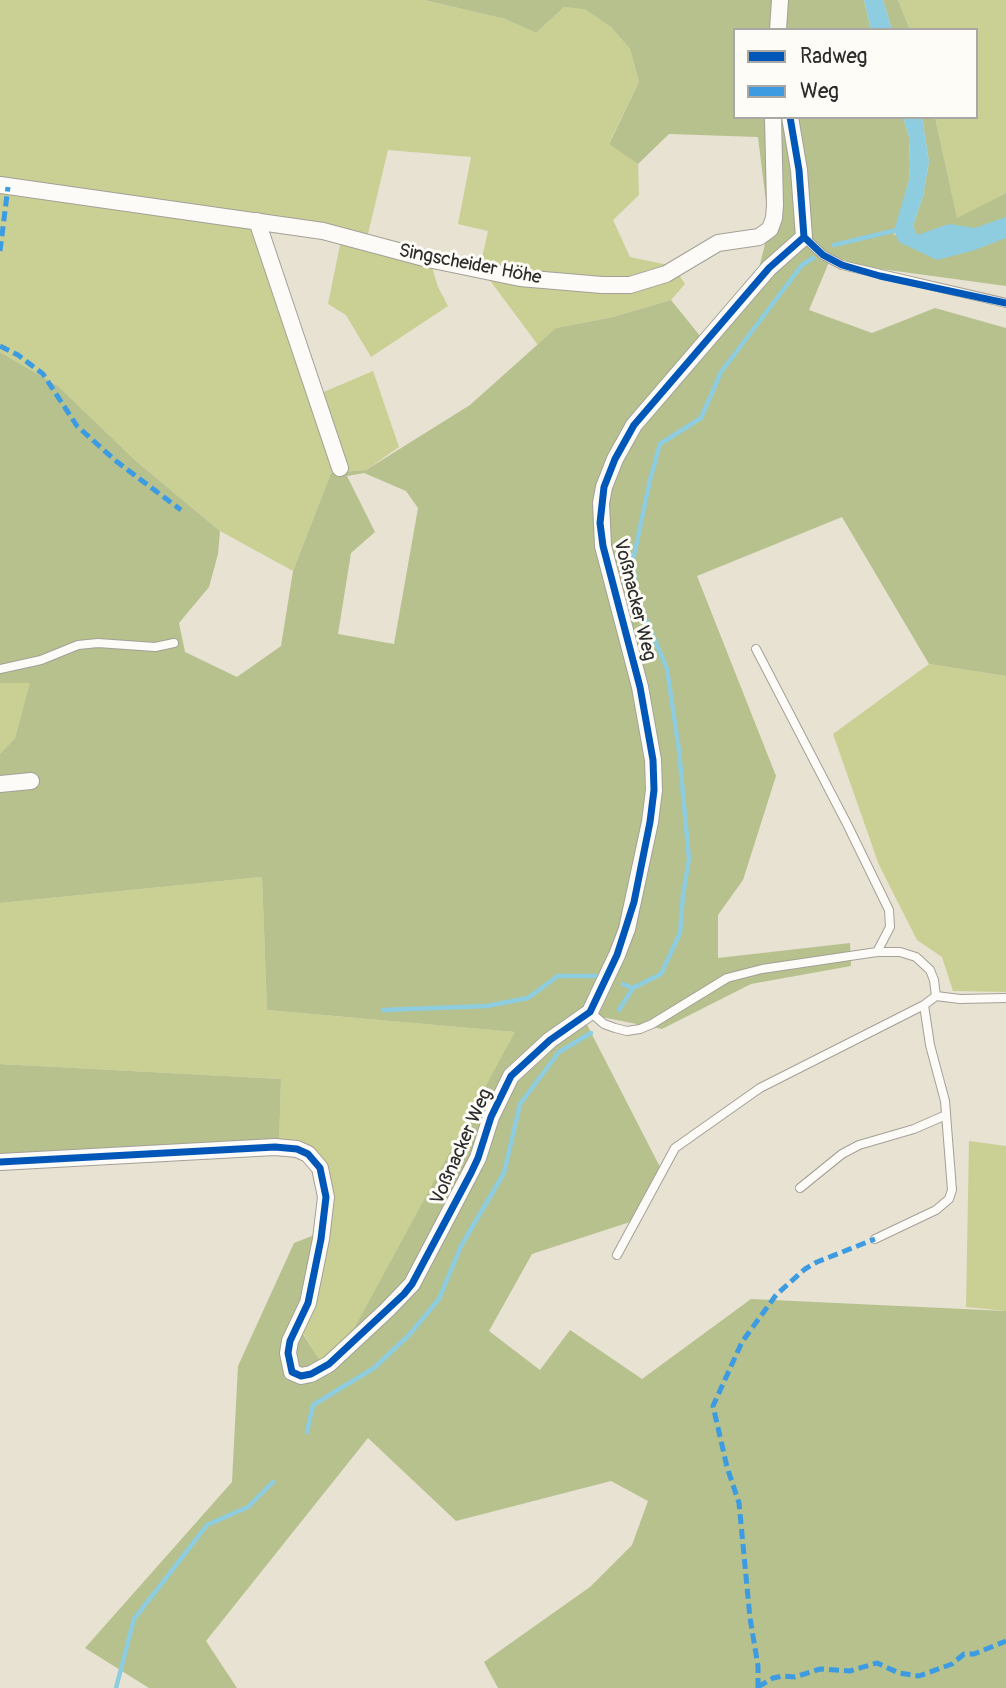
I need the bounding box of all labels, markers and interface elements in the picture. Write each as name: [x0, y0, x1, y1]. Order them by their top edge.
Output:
legend: [733, 28, 978, 119]
text: Radweg: [800, 43, 867, 70]
text: Weg: [800, 78, 839, 105]
street label: Singscheider Höhe: [397, 240, 543, 290]
street label: Voßnacker Weg: [608, 537, 660, 663]
street label: Voßnacker Weg: [426, 1085, 498, 1209]

